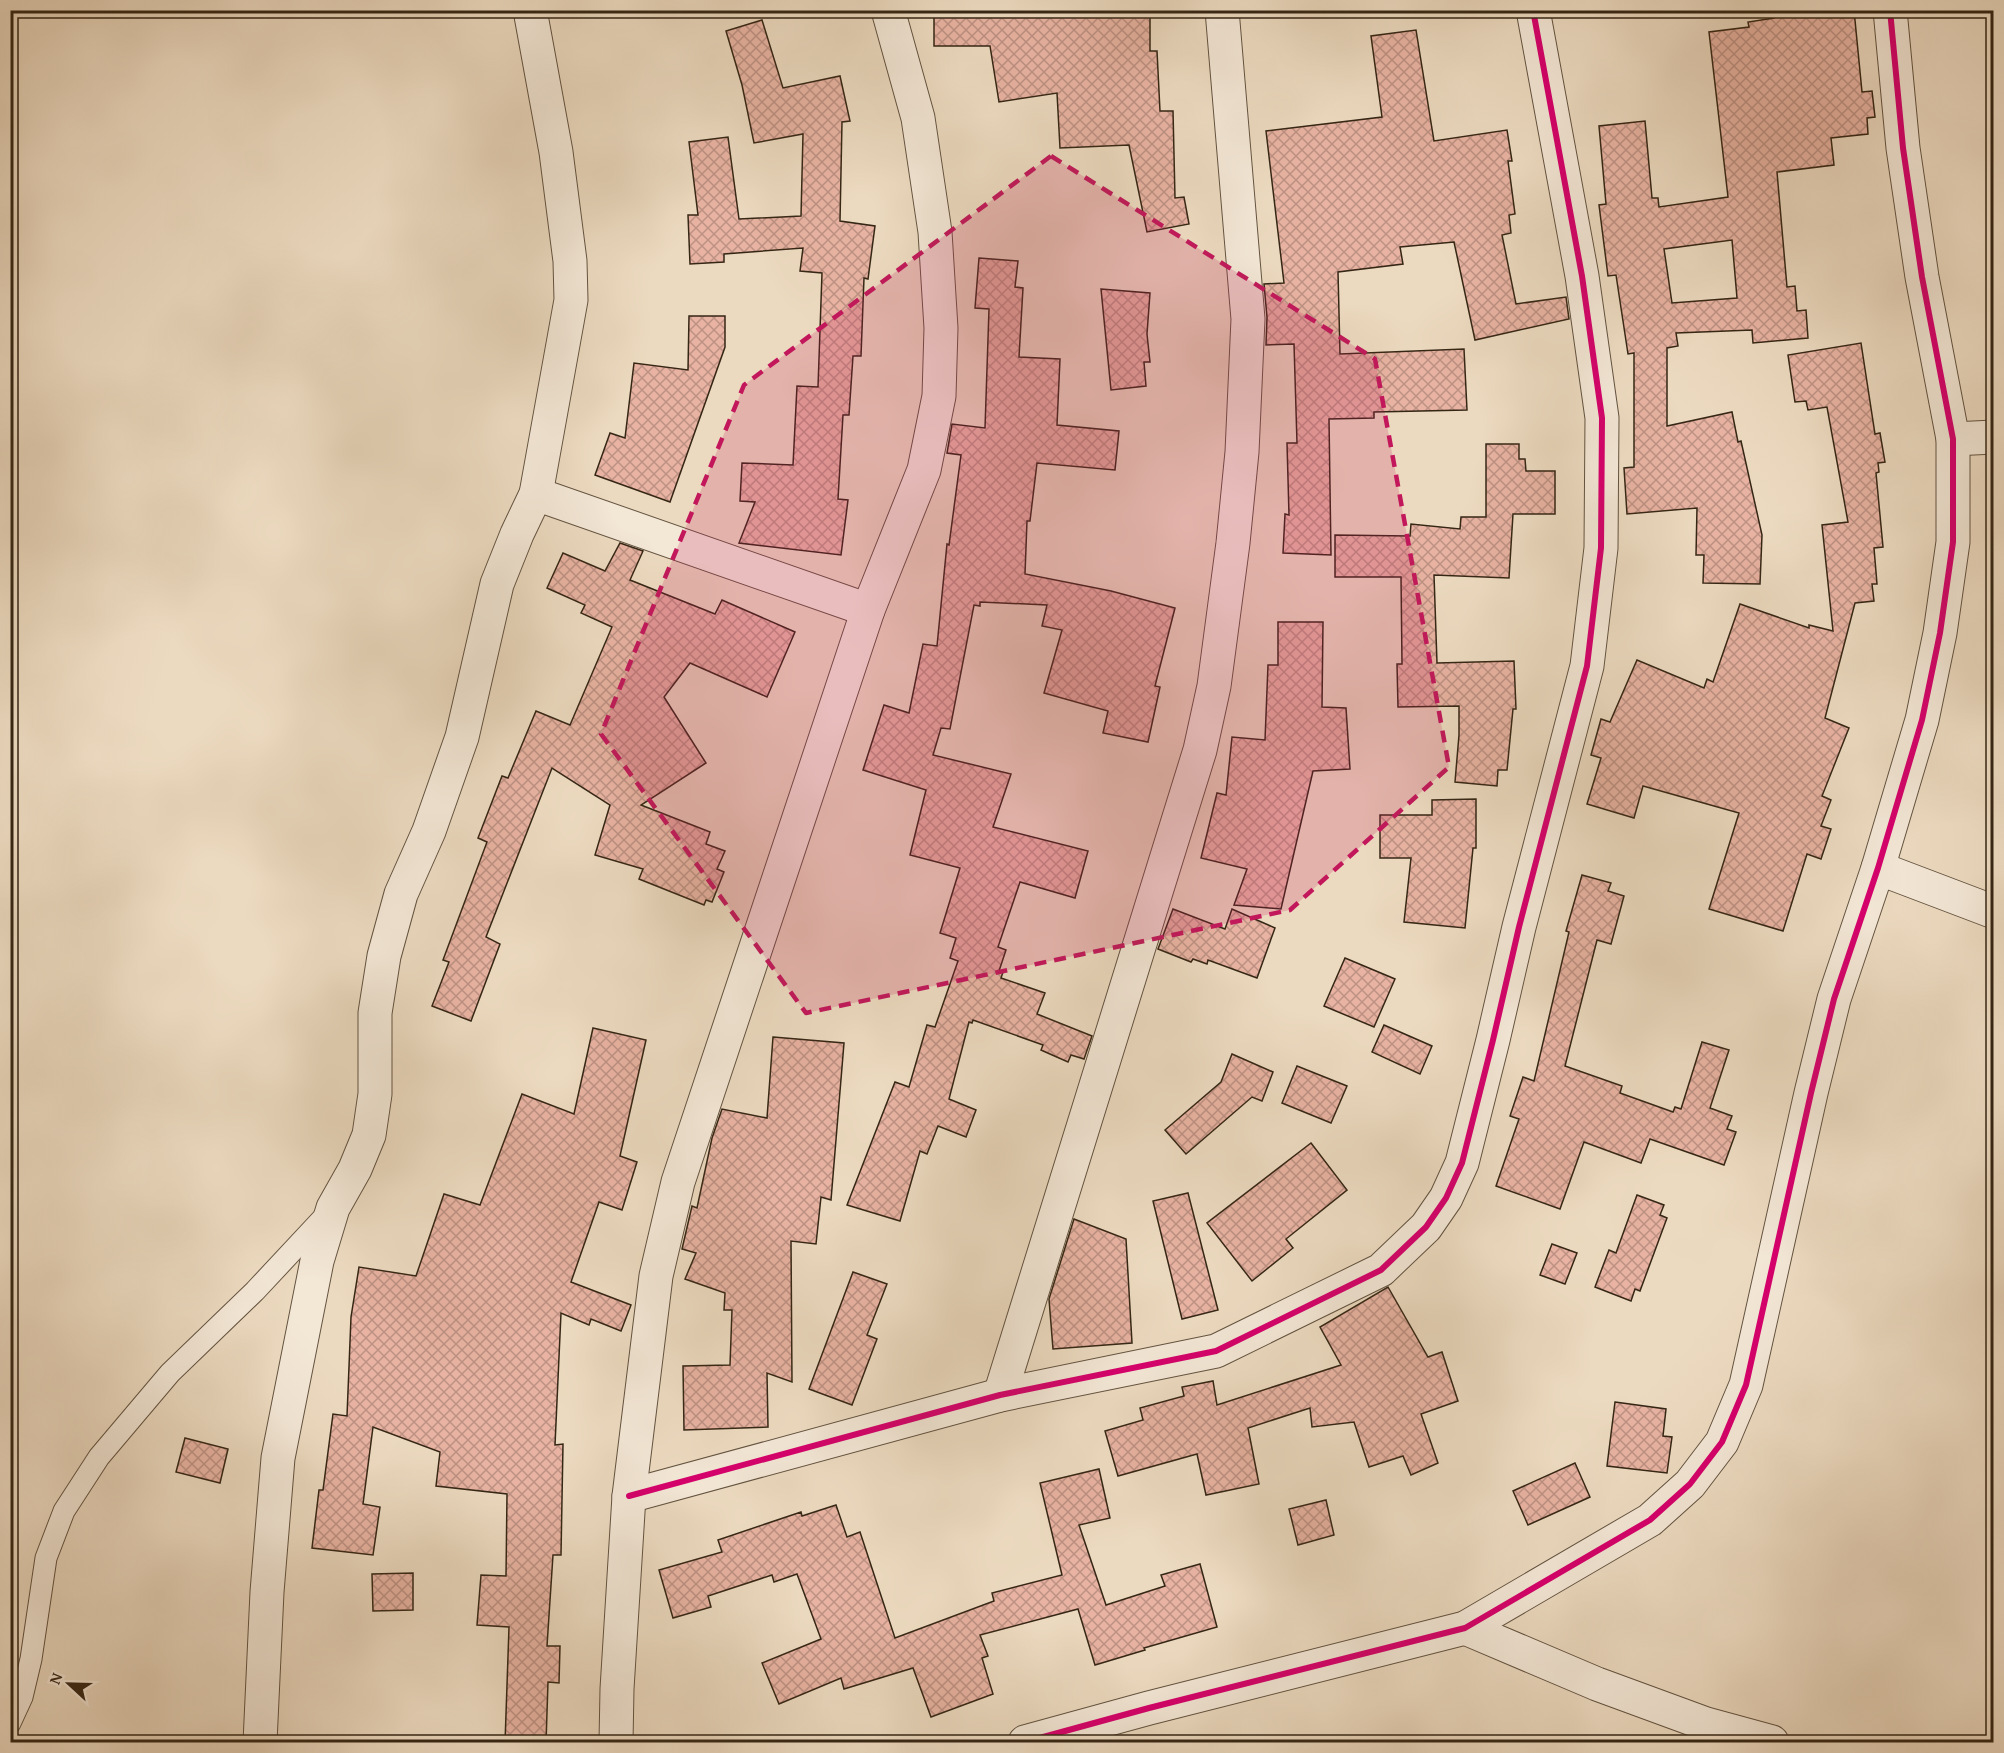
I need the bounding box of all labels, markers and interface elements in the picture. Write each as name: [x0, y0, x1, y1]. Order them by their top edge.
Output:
north arrow: [39, 1654, 99, 1714]
text: N: [42, 1669, 68, 1688]

